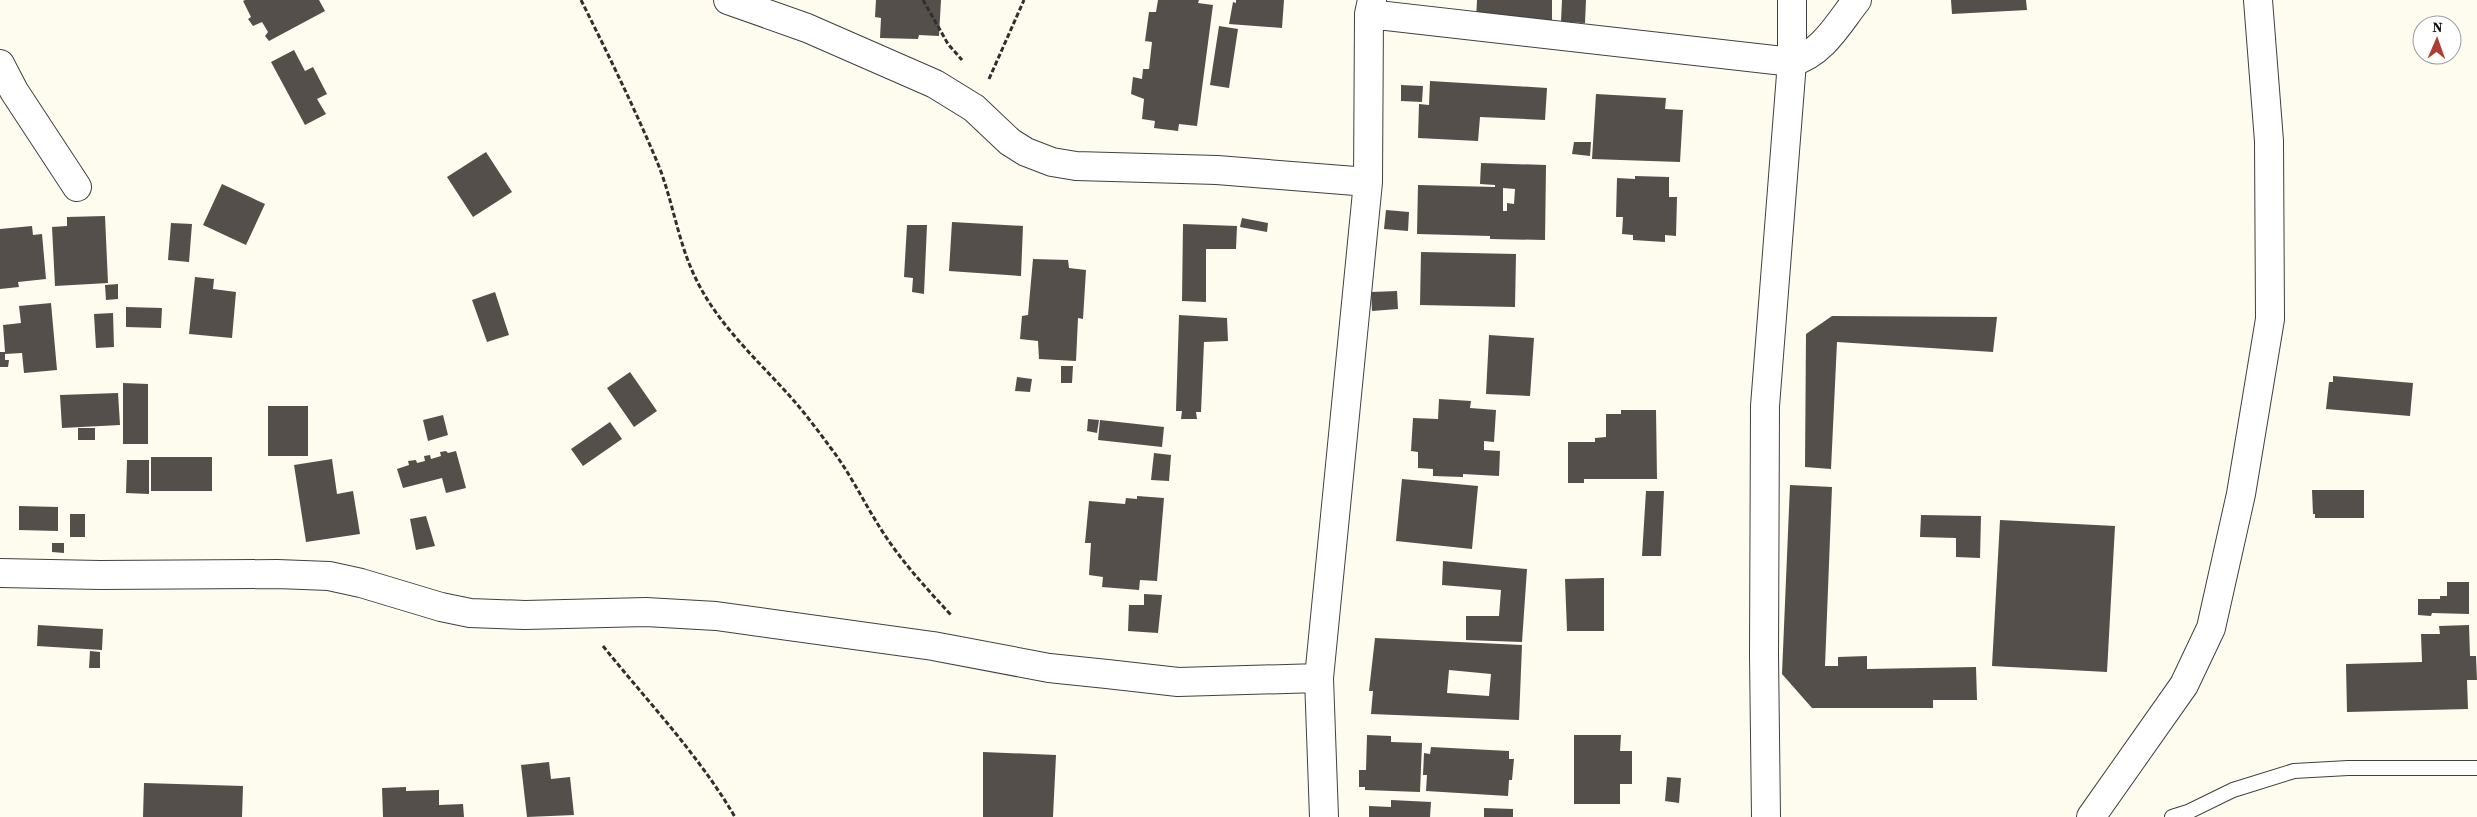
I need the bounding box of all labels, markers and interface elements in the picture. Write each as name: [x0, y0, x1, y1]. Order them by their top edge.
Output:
north arrow: [2412, 15, 2462, 65]
text: N: [2432, 17, 2443, 37]

